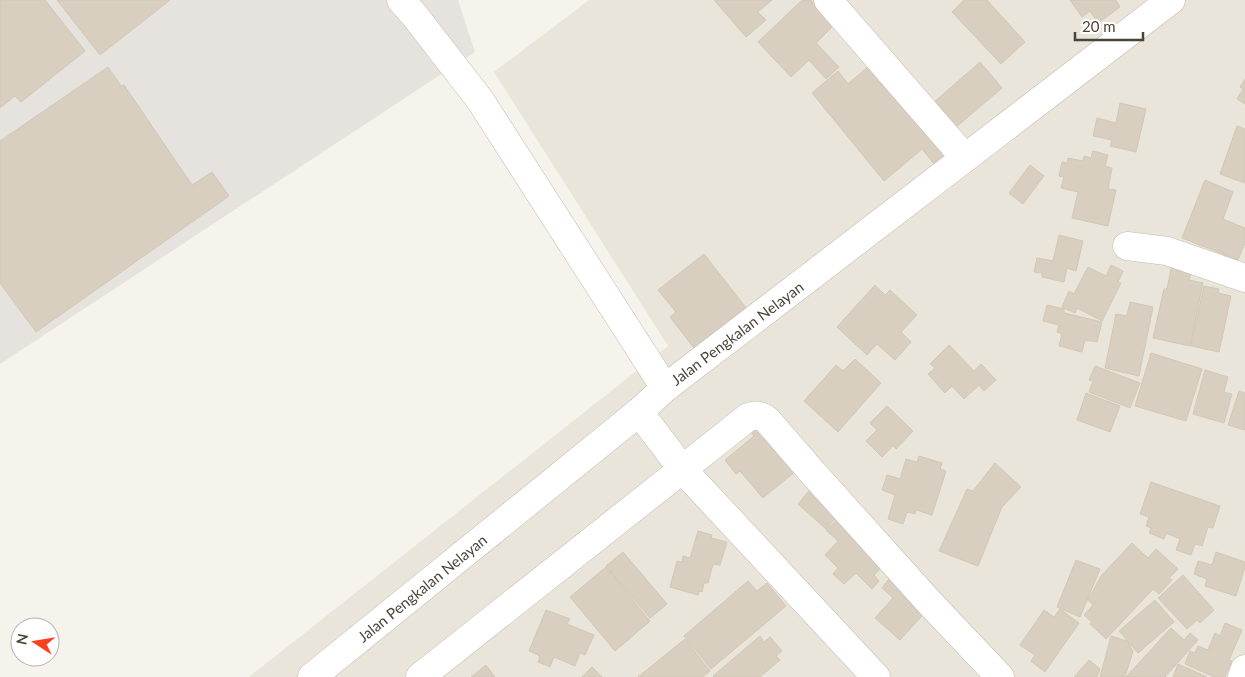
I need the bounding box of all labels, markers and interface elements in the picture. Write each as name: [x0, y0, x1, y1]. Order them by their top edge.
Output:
scale bar: [1075, 10, 1142, 42]
text: 20 m: [1082, 17, 1116, 35]
street label: Jalan Pengkalan Nelayan: [667, 277, 807, 389]
street label: Jalan Pengkalan Nelayan: [354, 530, 490, 646]
north arrow: [10, 617, 60, 667]
text: N: [12, 632, 31, 646]

